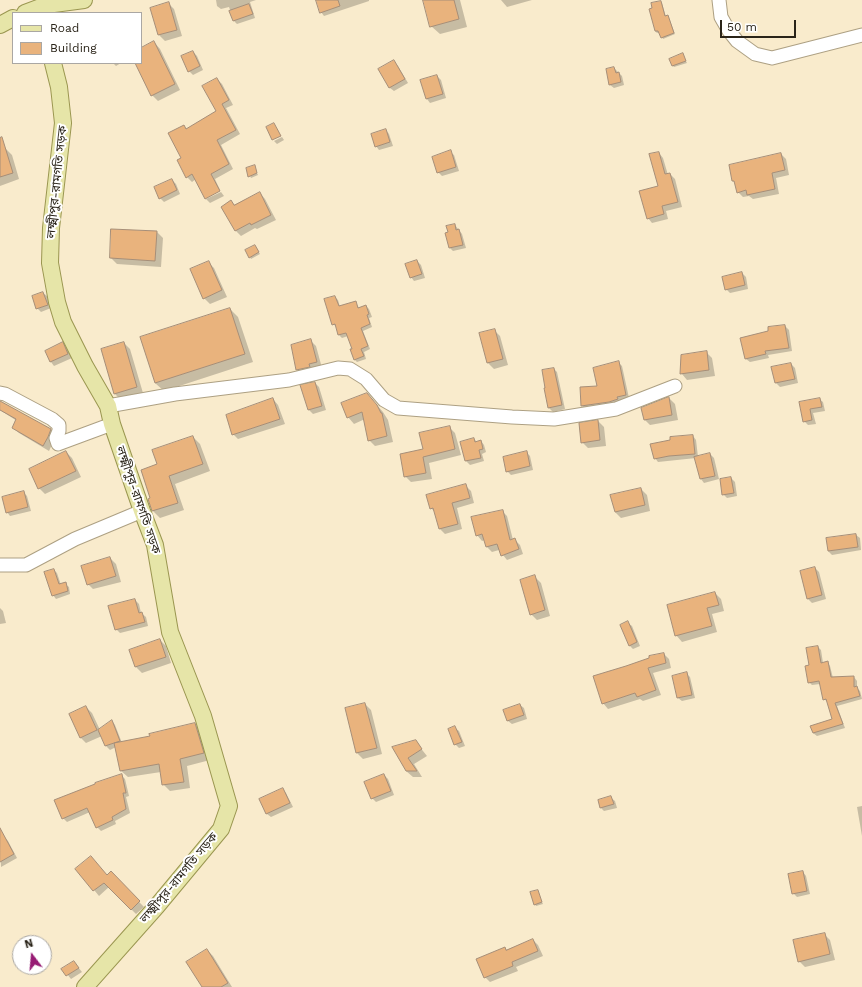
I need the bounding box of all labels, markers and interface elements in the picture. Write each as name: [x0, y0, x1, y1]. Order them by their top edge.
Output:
legend: [12, 12, 142, 64]
scale bar: [722, 12, 798, 38]
text: 50 m: [727, 20, 757, 34]
text: Road: [50, 21, 79, 35]
text: Building: [50, 41, 97, 55]
street label: লক্ষ্মীপুর-রামগতি সড়ক: [44, 125, 70, 239]
street label: লক্ষ্মীপুর-রামগতি সড়ক: [113, 444, 163, 556]
street label: লক্ষ্মীপুর-রামগতি সড়ক: [137, 830, 221, 926]
north arrow: [12, 935, 52, 975]
text: N: [23, 937, 35, 951]

